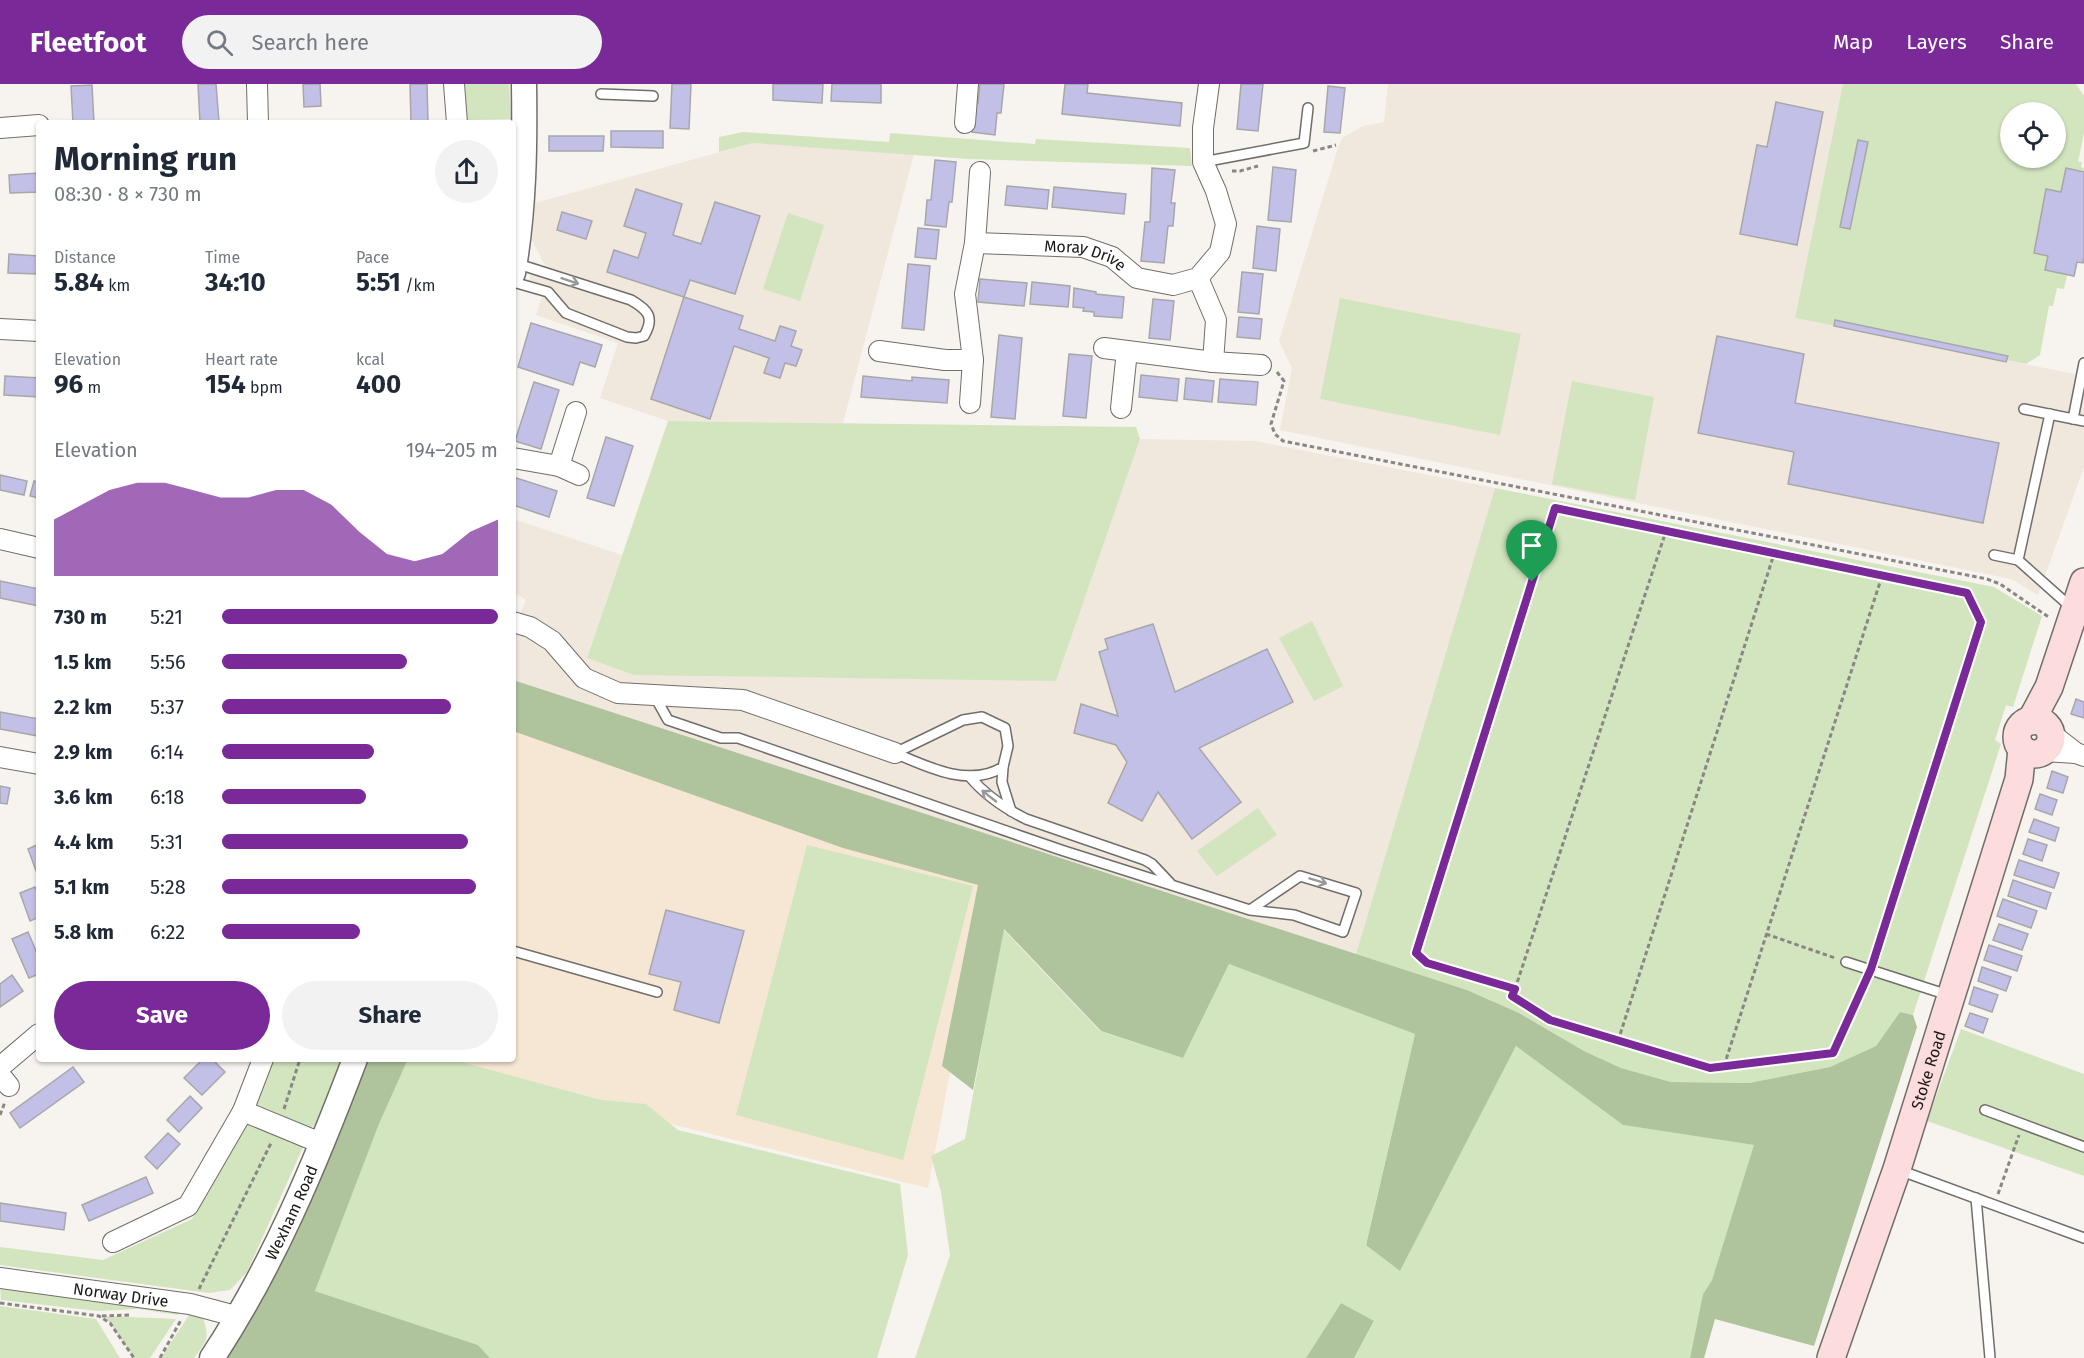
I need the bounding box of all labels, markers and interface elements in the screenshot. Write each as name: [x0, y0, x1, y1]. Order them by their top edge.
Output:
search box: [182, 15, 602, 69]
text: Fleetfoot: [30, 26, 146, 59]
icon: search: [203, 26, 236, 59]
text: Search here: [251, 29, 369, 56]
text: Map: [1833, 29, 1873, 55]
text: Layers: [1906, 29, 1967, 55]
text: Share: [2000, 29, 2054, 55]
map controls: [2000, 102, 2066, 168]
button: locate: [2000, 102, 2066, 168]
text: Morning run: [54, 139, 237, 179]
button: share: [435, 140, 498, 203]
text: 08:30 · 8 × 730 m: [54, 182, 202, 206]
street label: Moray Drive: [1044, 237, 1130, 275]
text: Distance: [54, 248, 116, 267]
text: Time: [205, 248, 240, 267]
text: Pace: [356, 248, 389, 267]
text: 5.84: [54, 267, 104, 298]
text: 34:10: [205, 267, 266, 298]
text: 5:51: [356, 267, 401, 298]
text: km: [104, 276, 130, 295]
text: /km: [401, 276, 435, 295]
one-way arrow: [560, 276, 579, 287]
text: Elevation: [54, 350, 121, 369]
text: Heart rate: [205, 350, 278, 369]
text: kcal: [356, 350, 385, 369]
text: 96: [54, 369, 83, 400]
text: 154: [205, 369, 246, 400]
text: 400: [356, 369, 401, 400]
text: m: [83, 378, 101, 397]
text: bpm: [246, 378, 283, 397]
text: Elevation: [54, 438, 138, 462]
text: 194–205 m: [406, 438, 498, 462]
pin: [1506, 520, 1557, 582]
icon: arrive: [1515, 529, 1548, 562]
text: 730 m: [54, 605, 107, 629]
text: 5:21: [150, 605, 183, 629]
text: 1.5 km: [54, 650, 112, 674]
text: 5:56: [150, 650, 186, 674]
text: 2.2 km: [54, 695, 112, 719]
text: 5:37: [150, 695, 184, 719]
text: 2.9 km: [54, 740, 113, 764]
text: 6:14: [150, 740, 184, 764]
text: 3.6 km: [54, 785, 113, 809]
text: 6:18: [150, 785, 184, 809]
one-way arrow: [981, 789, 997, 802]
text: 4.4 km: [54, 830, 114, 854]
text: 5:31: [150, 830, 183, 854]
text: 5.1 km: [54, 875, 109, 899]
text: 5:28: [150, 875, 186, 899]
one-way arrow: [1308, 877, 1327, 888]
text: 5.8 km: [54, 920, 114, 944]
text: 6:22: [150, 920, 185, 944]
button: Save: [54, 981, 270, 1050]
button: Share: [282, 981, 498, 1050]
street label: Stoke Road: [1907, 1028, 1950, 1112]
street label: Wexham Road: [261, 1162, 322, 1263]
street label: Norway Drive: [72, 1279, 170, 1311]

